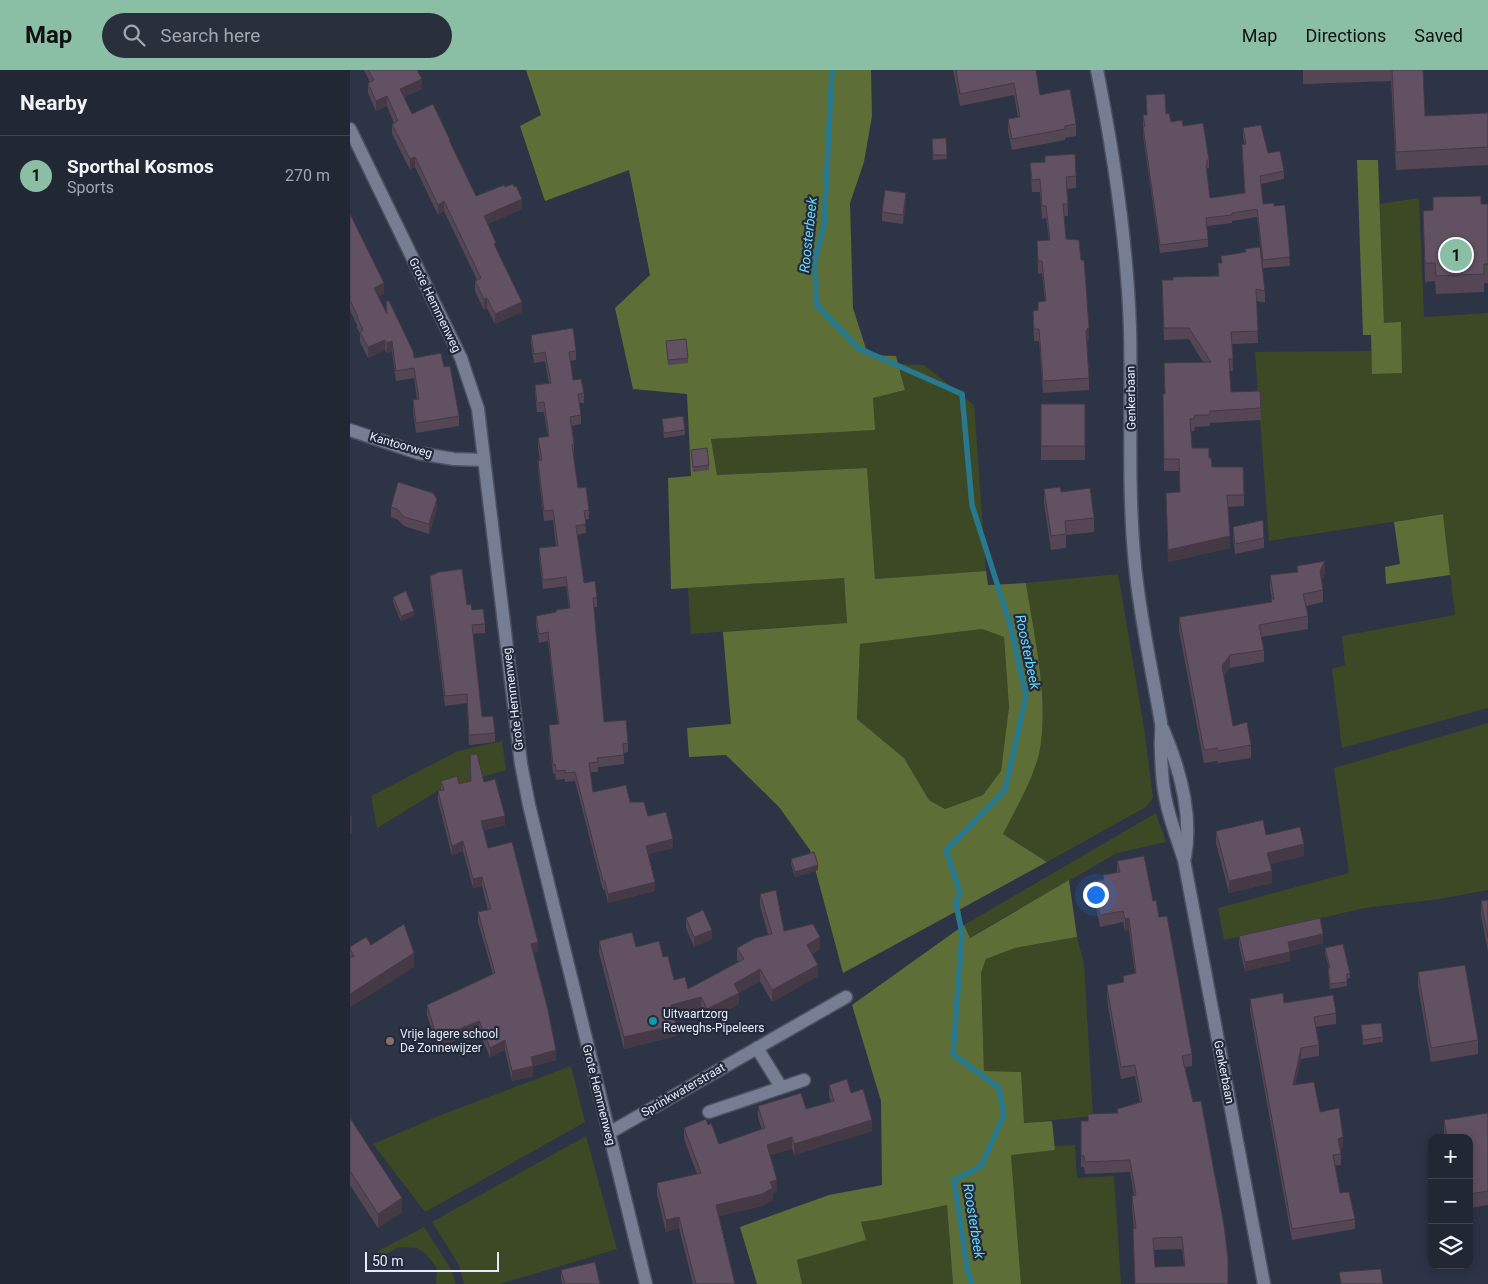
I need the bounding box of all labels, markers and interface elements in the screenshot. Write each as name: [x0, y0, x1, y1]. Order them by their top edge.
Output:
search box: [102, 13, 452, 58]
text: Map: [25, 21, 72, 49]
icon: search: [120, 21, 148, 49]
text: Search here: [160, 24, 260, 47]
text: Map: [1242, 25, 1277, 46]
text: Directions: [1305, 25, 1386, 46]
text: Saved: [1414, 25, 1463, 46]
text: Nearby: [20, 91, 87, 115]
text: Sporthal Kosmos: [67, 155, 214, 178]
text: 1: [31, 166, 41, 185]
text: 270 m: [285, 166, 330, 185]
text: Sports: [67, 178, 114, 197]
water label: Roosterbeek: [796, 195, 820, 274]
pin: 1: [1440, 236, 1472, 274]
street label: Grote Hemmenweg: [406, 256, 464, 354]
street label: Genkerbaan: [1123, 366, 1139, 430]
street label: Kantoorweg: [368, 429, 434, 461]
water label: Roosterbeek: [1012, 613, 1044, 692]
street label: Grote Hemmenweg: [500, 647, 526, 751]
your location: [1083, 882, 1109, 908]
place label: Uitvaartzorg Reweghs-Pipeleers: [663, 1007, 765, 1035]
marker: Uitvaartzorg Reweghs-Pipeleers: [647, 1015, 659, 1027]
place label: Vrije lagere school De Zonnewijzer: [400, 1027, 498, 1055]
marker: Vrije lagere school De Zonnewijzer: [384, 1035, 396, 1047]
street label: Genkerbaan: [1211, 1039, 1237, 1105]
street label: Grote Hemmenweg: [580, 1043, 618, 1147]
street label: Sprinkwaterstraat: [639, 1060, 727, 1120]
map controls: [1428, 1134, 1473, 1269]
button: +: [1428, 1134, 1473, 1179]
button: −: [1428, 1179, 1473, 1224]
water label: Roosterbeek: [960, 1182, 988, 1261]
button: layers: [1428, 1224, 1473, 1269]
scale bar: [365, 1249, 499, 1272]
text: 50 m: [372, 1253, 404, 1269]

